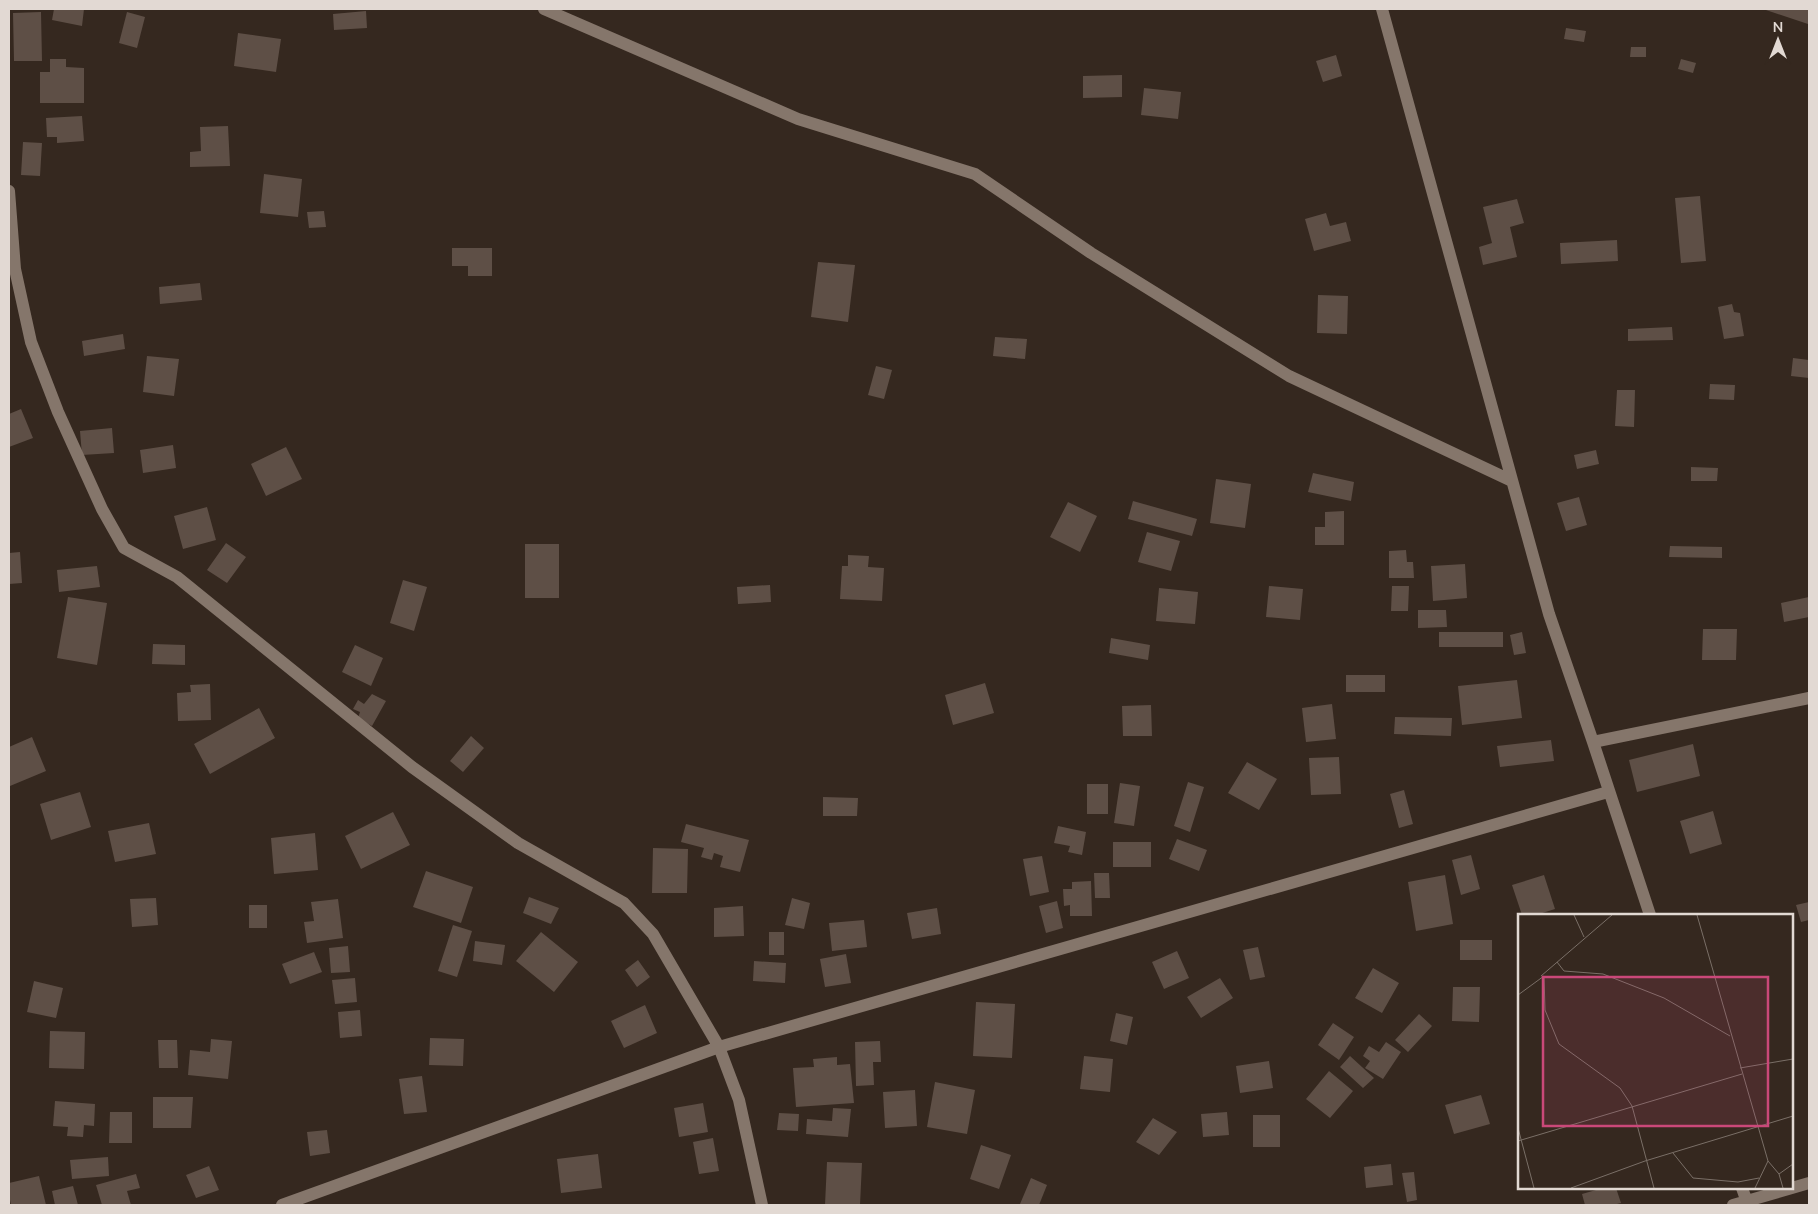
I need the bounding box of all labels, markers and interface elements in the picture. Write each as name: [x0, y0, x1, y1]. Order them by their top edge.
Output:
north arrow: [1753, 15, 1803, 65]
text: N: [1773, 18, 1783, 37]
inset map: [1518, 914, 1793, 1189]

